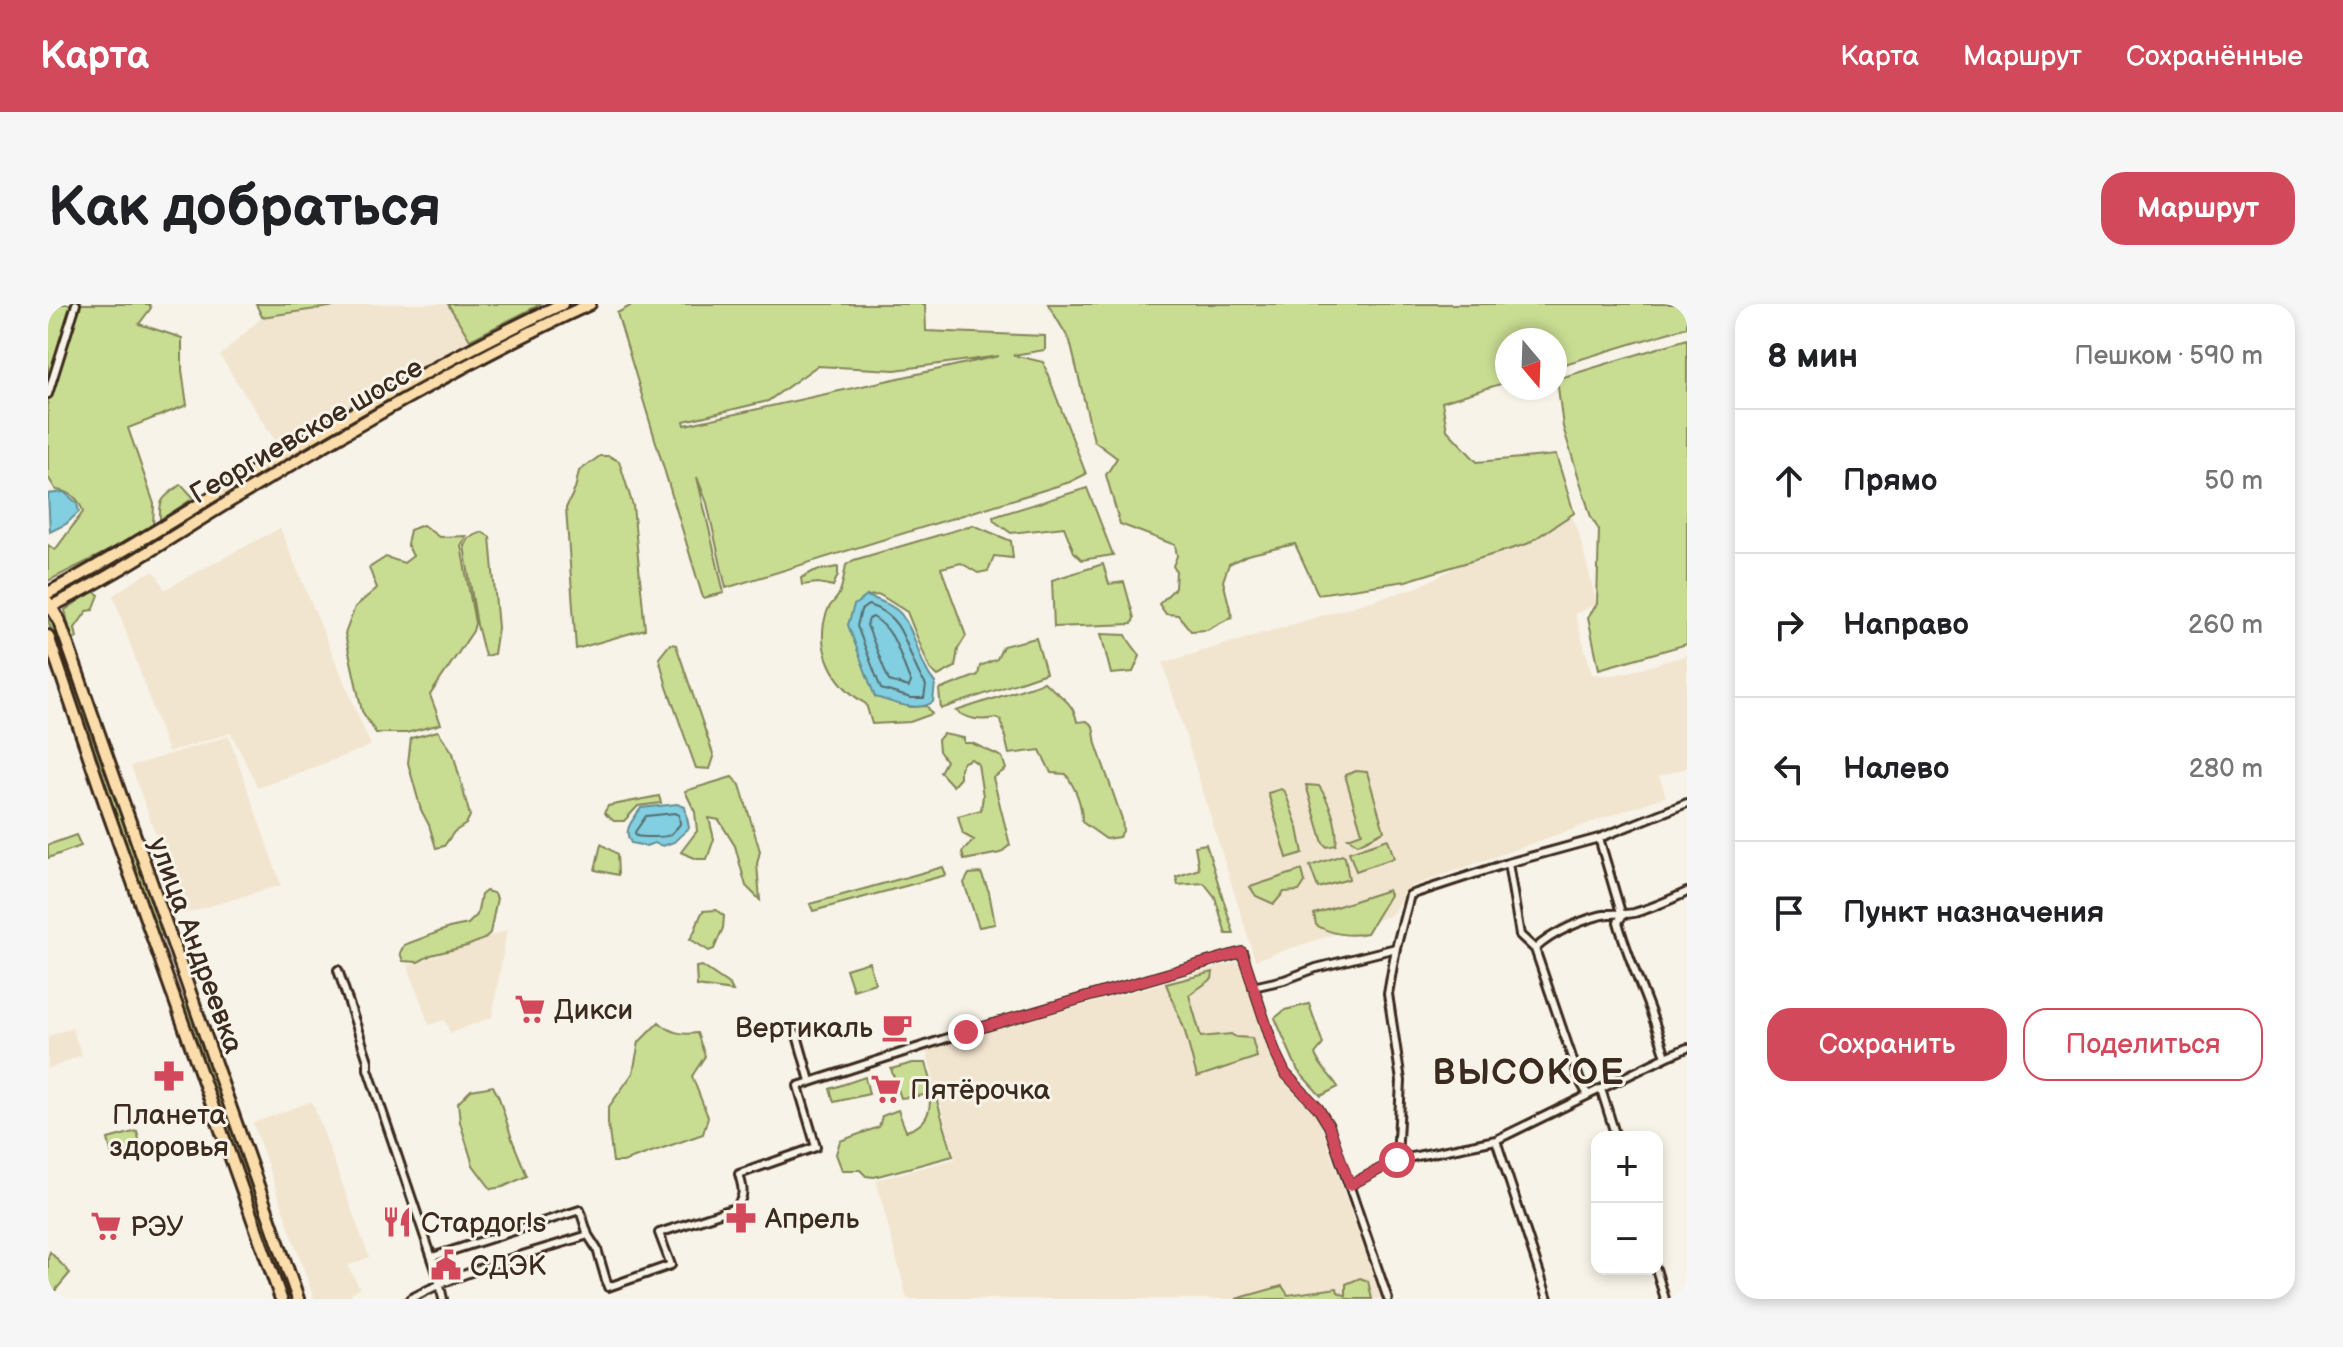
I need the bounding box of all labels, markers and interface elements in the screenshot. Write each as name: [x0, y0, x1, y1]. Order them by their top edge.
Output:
text: Карта: [40, 34, 149, 79]
text: Карта: [1840, 40, 1919, 73]
text: Маршрут: [1963, 40, 2082, 73]
text: Сохранённые: [2126, 40, 2303, 73]
button: Маршрут: [2101, 172, 2295, 245]
text: Как добраться: [48, 175, 441, 242]
north arrow: [1495, 328, 1567, 400]
text: 8 мин: [1767, 336, 1858, 377]
text: Пешком · 590 m: [2074, 341, 2263, 372]
street label: Георгиевское шоссе: [184, 351, 429, 511]
icon: ahead: [1767, 459, 1811, 503]
text: Прямо: [1843, 463, 1937, 499]
text: 50 m: [2204, 466, 2263, 497]
icon: right: [1767, 603, 1811, 647]
text: Направо: [1843, 607, 1969, 643]
text: 260 m: [2188, 610, 2263, 641]
icon: left: [1767, 747, 1811, 791]
text: Налево: [1843, 751, 1949, 787]
text: 280 m: [2189, 754, 2263, 785]
street label: улица Андреевка: [141, 833, 250, 1058]
icon: arrive: [1767, 891, 1811, 935]
text: Пункт назначения: [1843, 895, 2104, 931]
supermarket icon: Дикси: [513, 992, 547, 1026]
place label: Дикси: [554, 994, 633, 1027]
button: Сохранить: [1767, 1008, 2007, 1081]
button: Поделиться: [2023, 1008, 2263, 1081]
cafe icon: Вертикаль: [880, 1010, 914, 1044]
place label: Вертикаль: [735, 1012, 873, 1045]
route end: [948, 1014, 984, 1050]
district label: ВЫСОКОЕ: [1433, 1052, 1625, 1095]
pharmacy icon: Планета здоровья: [152, 1059, 186, 1093]
supermarket icon: Пятёрочка: [869, 1072, 903, 1106]
place label: Пятёрочка: [910, 1074, 1051, 1107]
place label: Планета здоровья: [109, 1099, 229, 1164]
map controls: [1591, 1131, 1663, 1275]
button: +: [1591, 1131, 1663, 1203]
route start: [1379, 1142, 1415, 1178]
pharmacy icon: Апрель: [724, 1201, 758, 1235]
place label: Апрель: [764, 1203, 859, 1236]
button: −: [1591, 1203, 1663, 1275]
restaurant icon: Стардог!s: [380, 1205, 414, 1239]
place label: Стардог!s: [421, 1207, 546, 1240]
supermarket icon: РЭУ: [89, 1209, 123, 1243]
place label: РЭУ: [130, 1211, 184, 1244]
public building icon: СДЭК: [429, 1248, 463, 1282]
place label: СДЭК: [470, 1250, 547, 1283]

